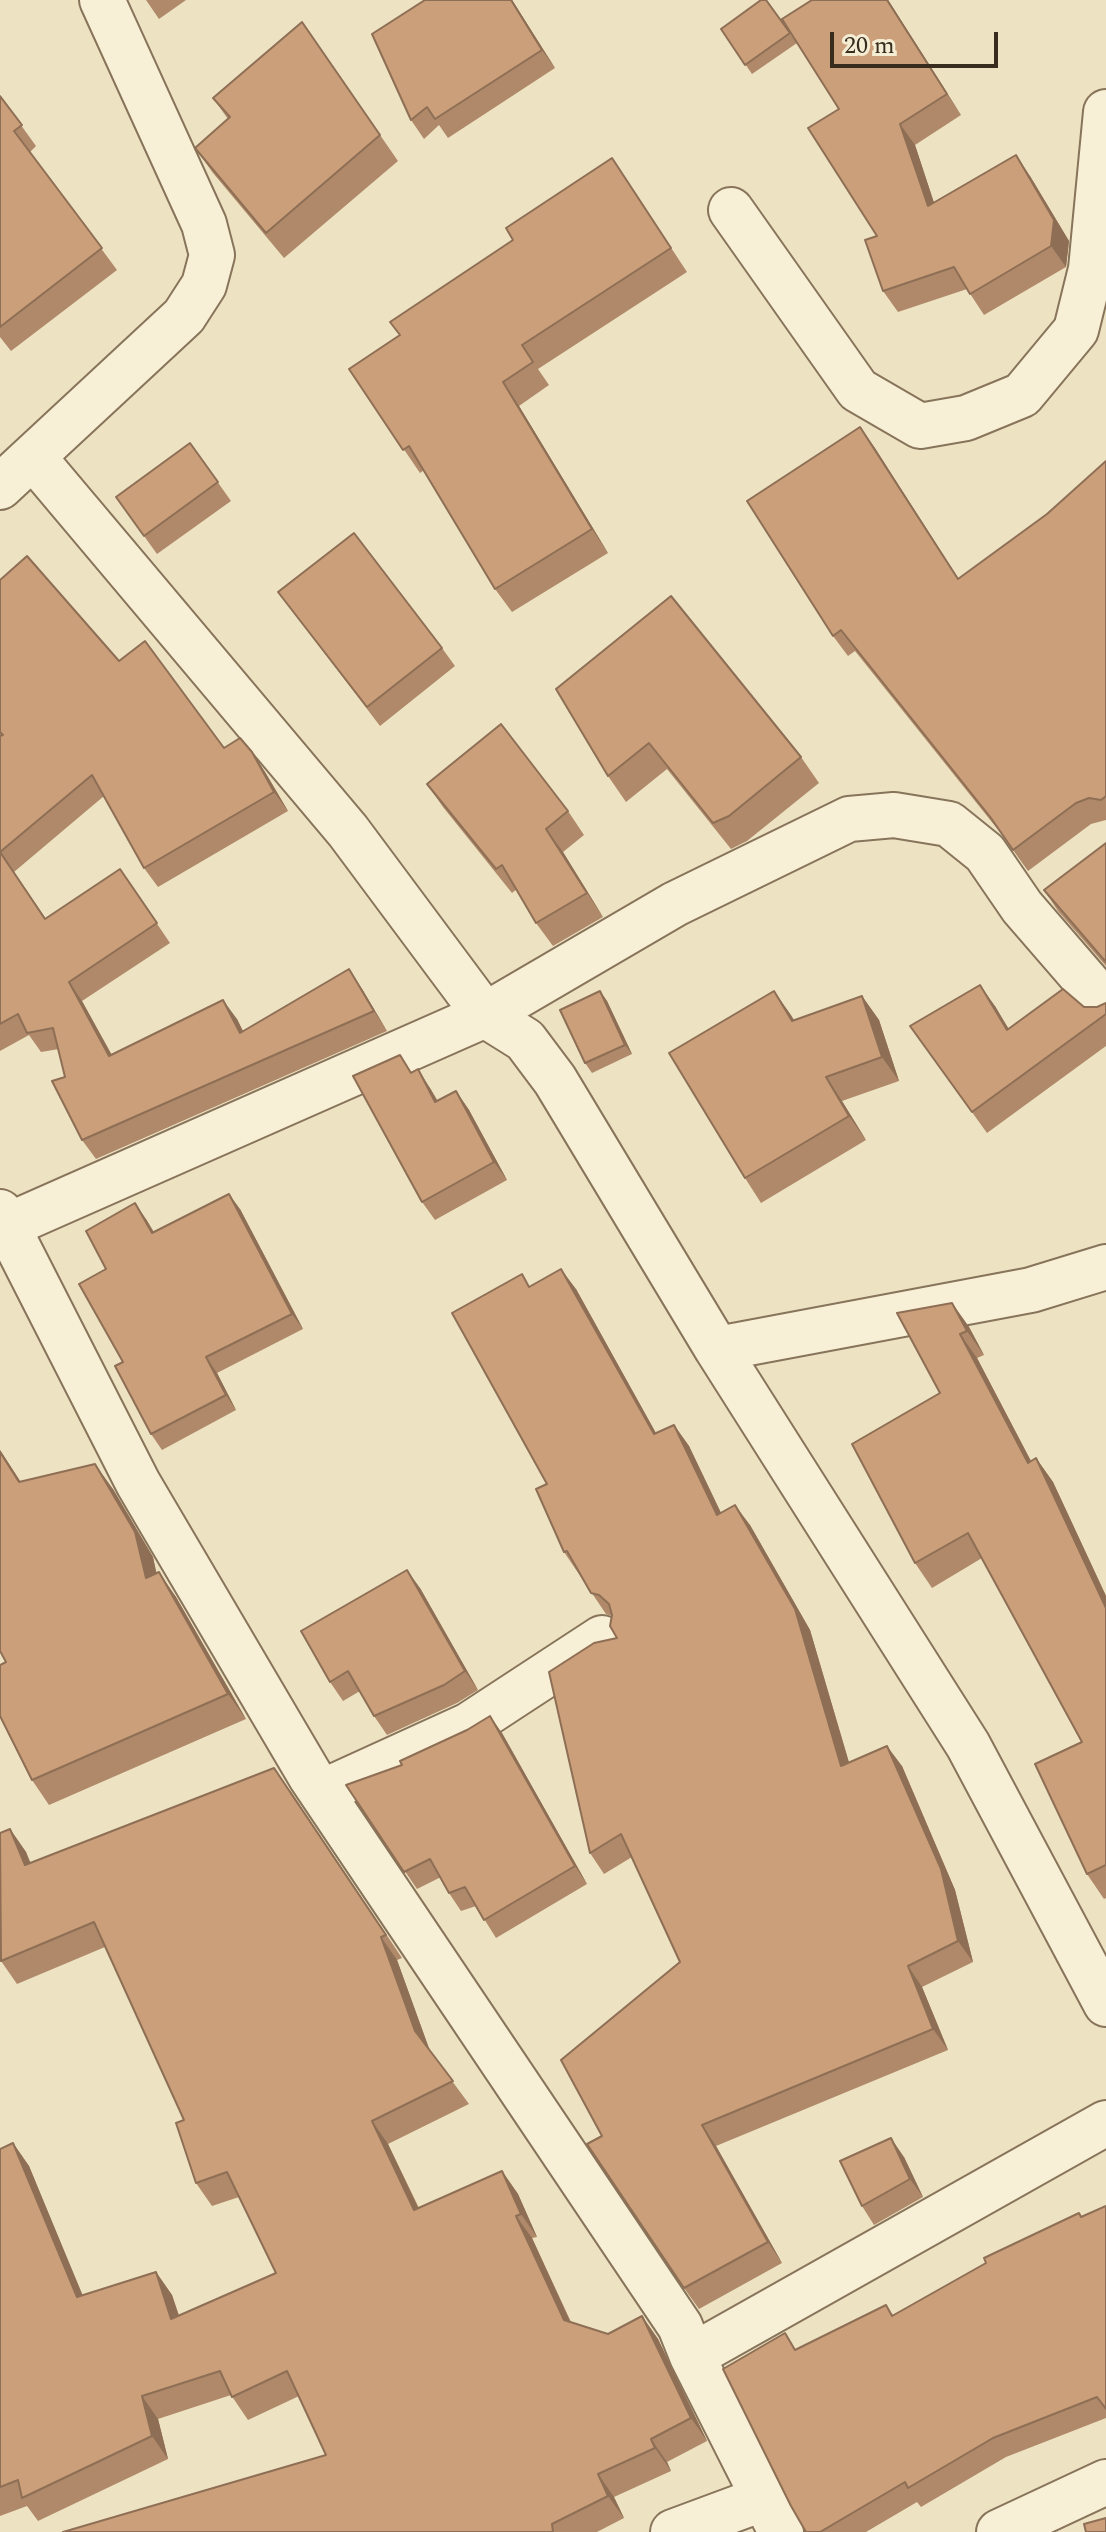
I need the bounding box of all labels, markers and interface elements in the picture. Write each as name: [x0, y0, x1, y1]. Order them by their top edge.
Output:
scale bar: [834, 16, 1002, 66]
text: 20 m: [844, 28, 895, 64]

